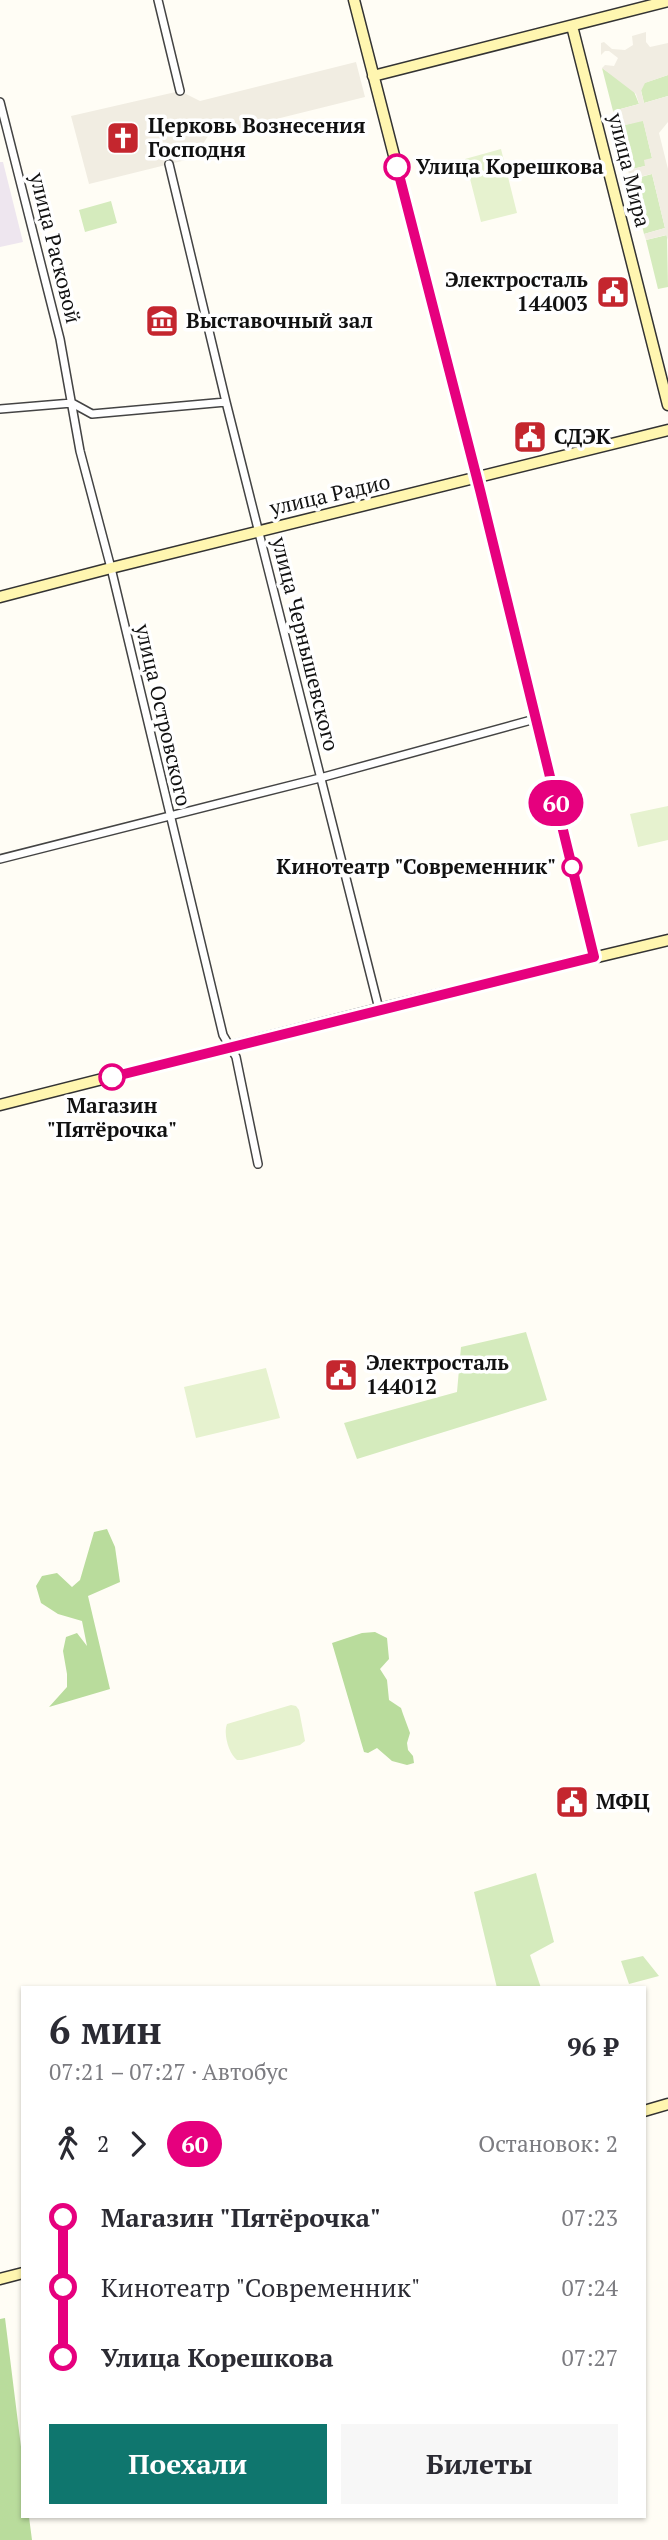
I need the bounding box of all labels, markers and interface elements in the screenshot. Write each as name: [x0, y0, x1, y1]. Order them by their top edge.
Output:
street label: улица Мира: [602, 109, 658, 230]
place label: Церковь Вознесения Господня: [148, 111, 365, 163]
church icon: Церковь Вознесения Господня: [104, 119, 142, 157]
place label: Улица Корешкова: [416, 152, 604, 180]
marker: Улица Корешкова: [384, 154, 410, 180]
street label: улица Расковой: [23, 169, 88, 326]
place label: Электросталь 144003: [445, 265, 588, 317]
public building icon: Электросталь 144003: [594, 273, 632, 311]
museum icon: Выставочный зал: [143, 302, 181, 340]
place label: Выставочный зал: [186, 306, 373, 334]
public building icon: СДЭК: [511, 418, 549, 456]
place label: СДЭК: [554, 422, 611, 450]
street label: улица Радио: [266, 467, 393, 522]
street label: улица Чернышевского: [266, 533, 346, 754]
street label: улица Островского: [129, 620, 199, 809]
line badge: 60: [524, 780, 588, 826]
text: 60: [542, 787, 570, 819]
place label: Кинотеатр "Современник": [276, 852, 556, 880]
marker: Кинотеатр "Современник": [562, 857, 582, 877]
marker: Магазин "Пятёрочка": [99, 1064, 125, 1090]
place label: Магазин "Пятёрочка": [47, 1091, 177, 1143]
place label: Электросталь 144012: [366, 1348, 509, 1400]
public building icon: Электросталь 144012: [322, 1356, 360, 1394]
public building icon: МФЦ: [553, 1783, 591, 1821]
place label: МФЦ: [596, 1787, 650, 1815]
text: 6 мин: [49, 2005, 162, 2055]
text: 96 ₽: [567, 2029, 618, 2063]
text: 07:21 – 07:27 · Автобус: [49, 2056, 288, 2087]
icon: walk: [49, 2125, 87, 2163]
icon: forward: [119, 2125, 157, 2163]
text: 2: [97, 2128, 109, 2159]
text: 60: [181, 2128, 208, 2160]
text: Остановок: 2: [478, 2128, 618, 2159]
text: Магазин "Пятёрочка": [101, 2200, 381, 2234]
text: 07:23: [561, 2202, 618, 2233]
text: Кинотеатр "Современник": [101, 2270, 421, 2304]
text: 07:24: [561, 2272, 618, 2303]
text: Улица Корешкова: [101, 2340, 334, 2374]
text: 07:27: [561, 2342, 618, 2373]
button: Поехали: [49, 2424, 327, 2504]
button: Билеты: [341, 2424, 618, 2504]

